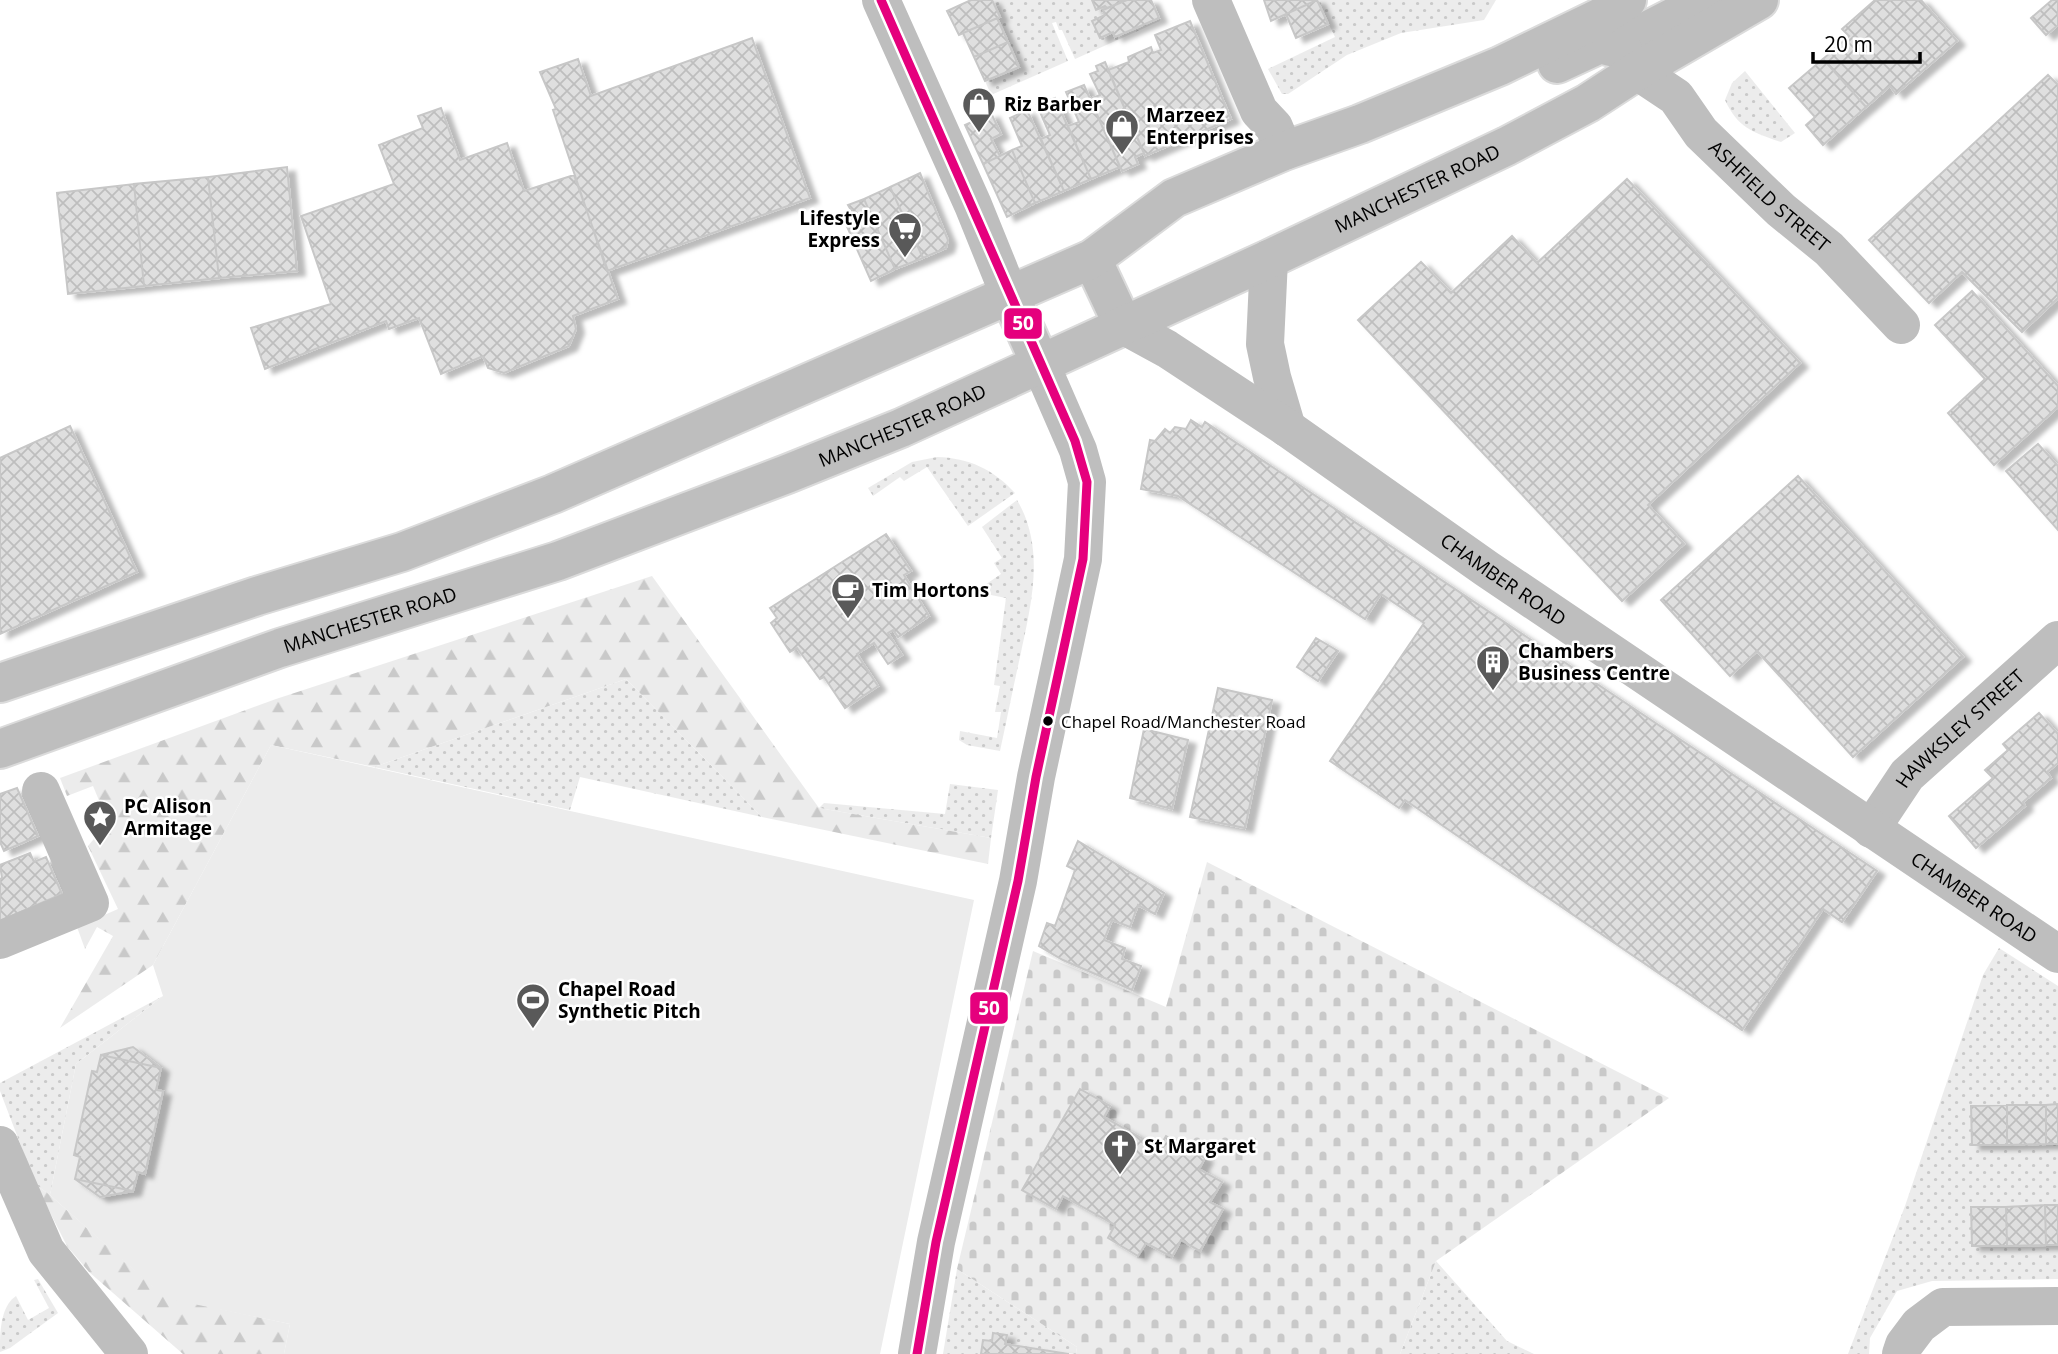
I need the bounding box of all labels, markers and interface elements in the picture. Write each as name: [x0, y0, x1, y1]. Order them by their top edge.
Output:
scale bar: [1813, 21, 1920, 65]
text: 20 m: [1824, 30, 1873, 58]
shop icon: Riz Barber: [960, 85, 998, 134]
place label: Riz Barber: [1004, 91, 1102, 117]
place label: Marzeez Enterprises: [1146, 102, 1254, 150]
shop icon: Marzeez Enterprises: [1103, 107, 1141, 156]
street label: ASHFIELD STREET: [1703, 135, 1836, 258]
street label: MANCHESTER ROAD: [1330, 138, 1504, 239]
place label: Lifestyle Express: [799, 205, 880, 253]
supermarket icon: Lifestyle Express: [886, 210, 924, 259]
line badge: 50: [1003, 307, 1043, 340]
text: 50: [1012, 310, 1034, 336]
street label: MANCHESTER ROAD: [814, 378, 990, 473]
street label: CHAMBER ROAD: [1435, 527, 1571, 632]
cafe icon: Tim Hortons: [829, 571, 867, 620]
place label: Tim Hortons: [872, 577, 989, 603]
street label: MANCHESTER ROAD: [280, 580, 460, 659]
place label: Chambers Business Centre: [1518, 638, 1670, 686]
building icon: Chambers Business Centre: [1474, 643, 1512, 692]
street label: HAWKSLEY STREET: [1889, 663, 2030, 793]
place label: Chapel Road/Manchester Road: [1061, 710, 1306, 733]
marker: Chapel Road/Manchester Road: [1041, 714, 1055, 728]
place label: PC Alison Armitage: [124, 793, 212, 841]
place icon: PC Alison Armitage: [81, 798, 119, 847]
street label: CHAMBER ROAD: [1906, 846, 2042, 949]
place label: Chapel Road Synthetic Pitch: [558, 976, 701, 1024]
sports icon: Chapel Road Synthetic Pitch: [514, 981, 552, 1030]
line badge: 50: [969, 991, 1009, 1025]
text: 50: [978, 995, 1000, 1021]
church icon: St Margaret: [1101, 1127, 1139, 1176]
place label: St Margaret: [1144, 1133, 1256, 1159]

